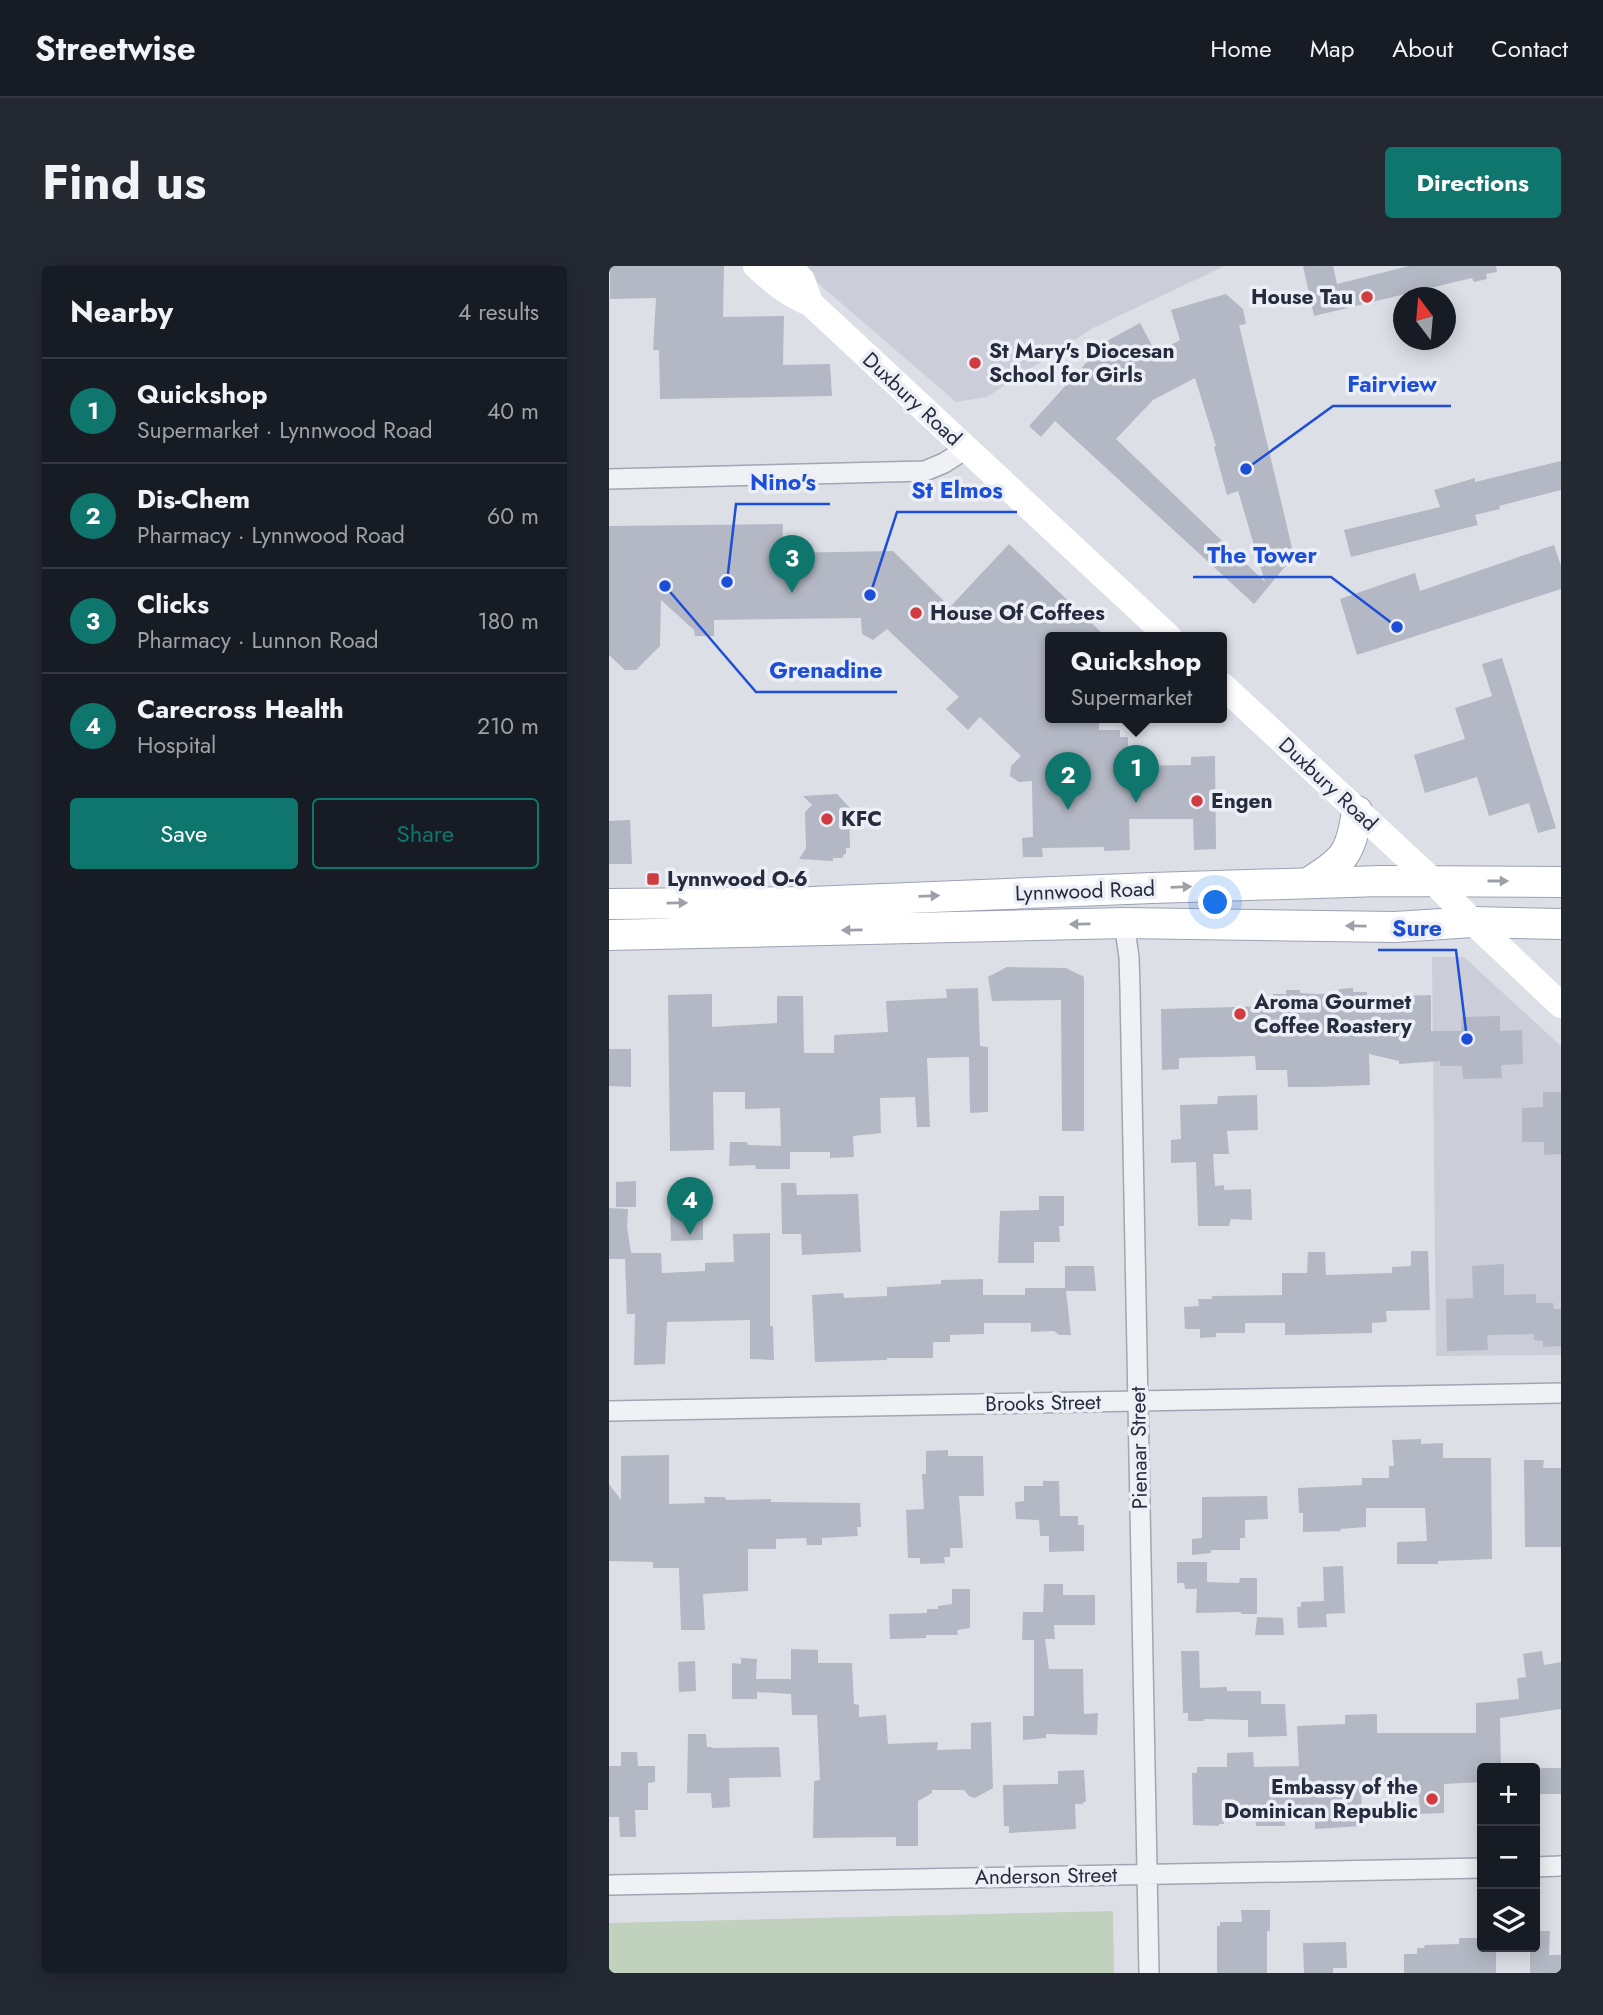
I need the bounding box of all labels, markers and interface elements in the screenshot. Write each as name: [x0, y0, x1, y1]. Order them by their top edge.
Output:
text: Streetwise: [35, 25, 196, 72]
text: Home: [1210, 31, 1272, 66]
text: Map: [1310, 31, 1354, 66]
text: About: [1392, 31, 1453, 66]
text: Contact: [1491, 31, 1568, 66]
text: Find us: [42, 147, 206, 217]
button: Directions: [1385, 147, 1561, 218]
place label: House Tau: [1251, 282, 1353, 312]
north arrow: [1393, 287, 1456, 350]
marker: House Tau: [1359, 289, 1375, 305]
text: Nearby: [70, 290, 173, 333]
text: 4 results: [458, 295, 539, 329]
place label: St Mary's Diocesan School for Girls: [989, 336, 1175, 390]
street label: Duxbury Road: [856, 345, 968, 453]
marker: St Mary's Diocesan School for Girls: [967, 355, 983, 371]
callout: Fairview: [1333, 362, 1451, 406]
text: Fairview: [1347, 367, 1437, 401]
text: Quickshop: [137, 375, 267, 413]
text: 1: [87, 394, 99, 428]
text: 40 m: [487, 394, 539, 428]
text: Supermarket · Lynnwood Road: [137, 413, 433, 447]
callout: Nino's: [736, 460, 830, 504]
text: Nino's: [750, 465, 816, 499]
callout: St Elmos: [897, 468, 1017, 512]
text: St Elmos: [911, 473, 1003, 507]
text: Dis-Chem: [137, 480, 250, 518]
text: 2: [85, 499, 101, 533]
text: 60 m: [487, 499, 539, 533]
text: Pharmacy · Lynnwood Road: [137, 518, 405, 552]
callout: The Tower: [1193, 533, 1331, 577]
pin: 3: [769, 535, 815, 593]
text: The Tower: [1207, 538, 1317, 572]
text: Clicks: [137, 585, 209, 623]
place label: House Of Coffees: [930, 598, 1105, 628]
text: 3: [86, 604, 100, 638]
text: 180 m: [477, 604, 539, 638]
marker: House Of Coffees: [908, 605, 924, 621]
text: Pharmacy · Lunnon Road: [137, 623, 379, 657]
popup: [1045, 632, 1227, 723]
text: Quickshop: [1071, 642, 1201, 680]
callout: Grenadine: [756, 648, 897, 692]
text: Grenadine: [769, 653, 883, 687]
text: Supermarket: [1071, 680, 1192, 714]
text: Carecross Health: [137, 690, 344, 728]
text: 4: [85, 709, 101, 743]
text: 210 m: [477, 709, 539, 743]
text: Hospital: [137, 728, 216, 762]
street label: Duxbury Road: [1272, 730, 1384, 838]
pin: 1: [1113, 745, 1159, 803]
pin: 2: [1045, 752, 1091, 810]
place label: Engen: [1211, 786, 1273, 816]
marker: Engen: [1189, 793, 1205, 809]
button: Save: [70, 798, 298, 869]
button: Share: [312, 798, 539, 869]
place label: KFC: [841, 804, 882, 834]
marker: KFC: [819, 811, 835, 827]
place label: Lynnwood O-6: [667, 864, 808, 894]
marker: Lynnwood O-6: [645, 871, 661, 887]
street label: Lynnwood Road: [1014, 874, 1156, 908]
one-way arrow: [1487, 875, 1509, 887]
one-way arrow: [1170, 881, 1192, 892]
your location: [1198, 885, 1232, 919]
one-way arrow: [918, 891, 940, 902]
one-way arrow: [666, 897, 688, 909]
callout: Sure: [1378, 906, 1456, 950]
text: Sure: [1392, 911, 1442, 945]
one-way arrow: [1069, 919, 1091, 930]
one-way arrow: [1345, 921, 1367, 932]
one-way arrow: [841, 924, 863, 936]
place label: Aroma Gourmet Coffee Roastery: [1253, 987, 1413, 1041]
marker: Aroma Gourmet Coffee Roastery: [1232, 1006, 1248, 1022]
pin: 4: [667, 1177, 713, 1235]
street label: Pienaar Street: [1123, 1386, 1155, 1510]
street label: Brooks Street: [985, 1387, 1101, 1419]
map controls: [1477, 1763, 1540, 1952]
button: +: [1477, 1763, 1540, 1826]
place label: Embassy of the Dominican Republic: [1224, 1772, 1418, 1826]
marker: Embassy of the Dominican Republic: [1424, 1791, 1440, 1807]
button: −: [1477, 1826, 1540, 1889]
street label: Anderson Street: [975, 1860, 1117, 1892]
button: layers: [1477, 1889, 1540, 1952]

